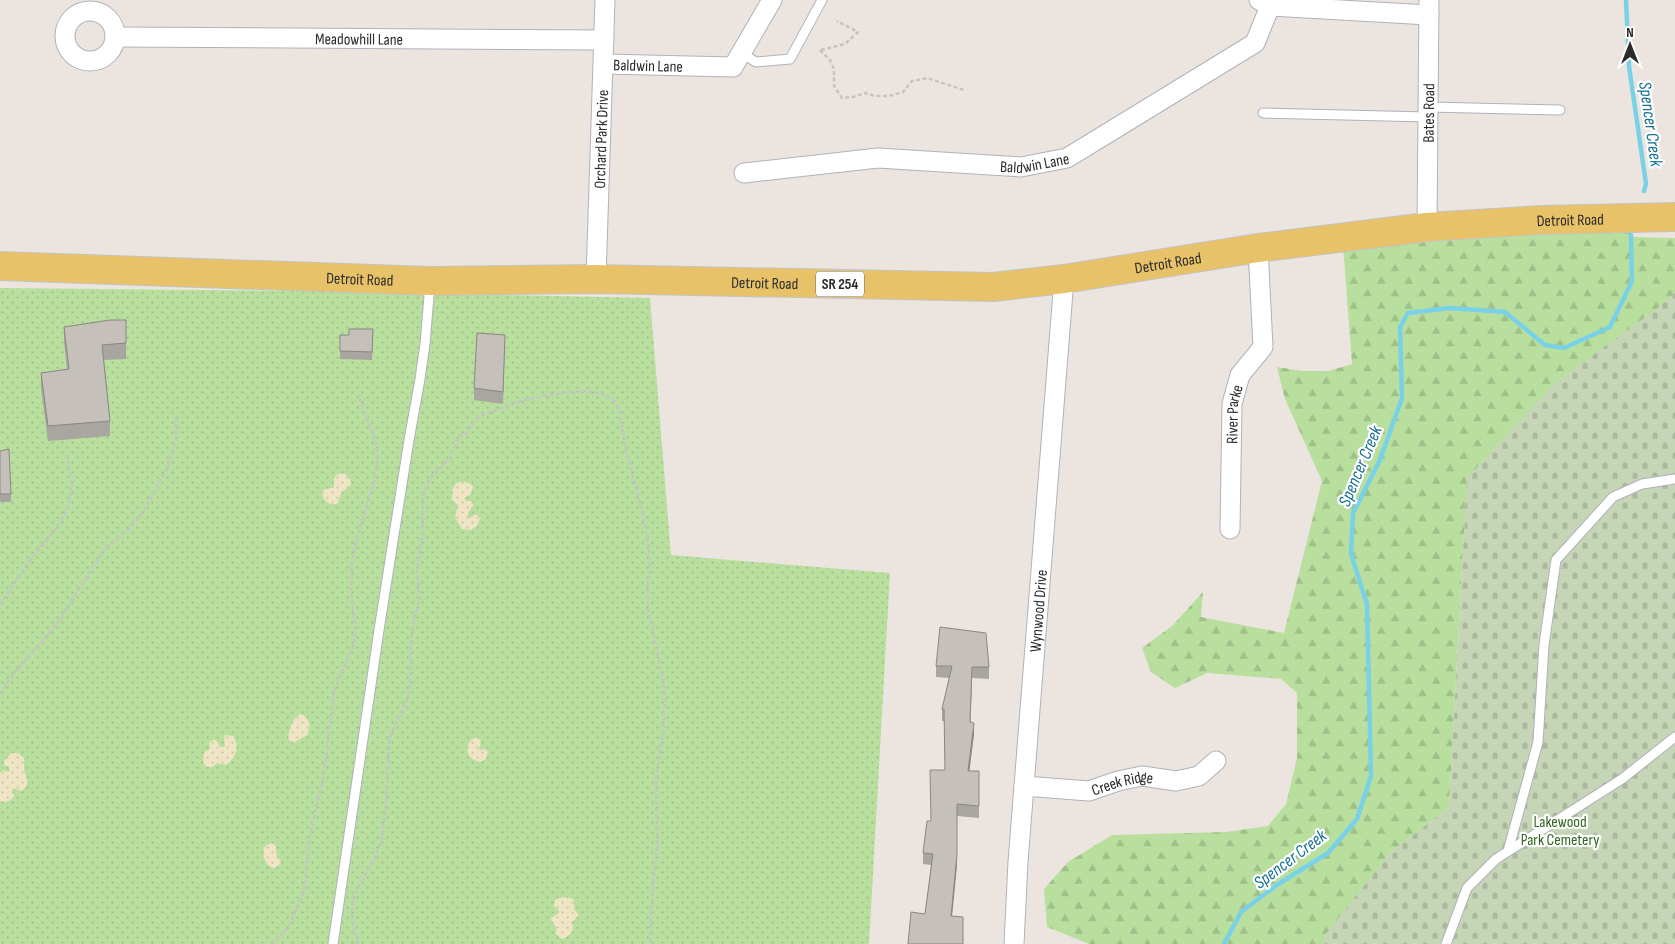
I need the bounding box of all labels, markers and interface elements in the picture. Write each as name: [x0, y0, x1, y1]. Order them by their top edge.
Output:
north arrow: [1605, 20, 1655, 70]
text: N: [1626, 24, 1634, 41]
street label: Meadowhill Lane: [315, 30, 403, 50]
street label: Baldwin Lane: [613, 56, 683, 77]
water label: Spencer Creek: [1634, 80, 1667, 169]
street label: Bates Road: [1420, 83, 1439, 143]
street label: Orchard Park Drive: [591, 89, 613, 189]
street label: Baldwin Lane: [999, 150, 1071, 178]
street label: Detroit Road: [1536, 211, 1604, 231]
street label: Detroit Road: [1133, 249, 1203, 279]
street label: Detroit Road: [326, 269, 394, 291]
road number: SR 254: [816, 272, 864, 296]
street label: Detroit Road: [731, 274, 798, 294]
street label: River Parke: [1223, 383, 1248, 444]
water label: Spencer Creek: [1334, 422, 1387, 510]
street label: Wynwood Drive: [1027, 569, 1052, 653]
street label: Creek Ridge: [1089, 768, 1154, 800]
park label: Lakewood Park Cemetery: [1521, 813, 1599, 850]
water label: Spencer Creek: [1250, 825, 1332, 893]

